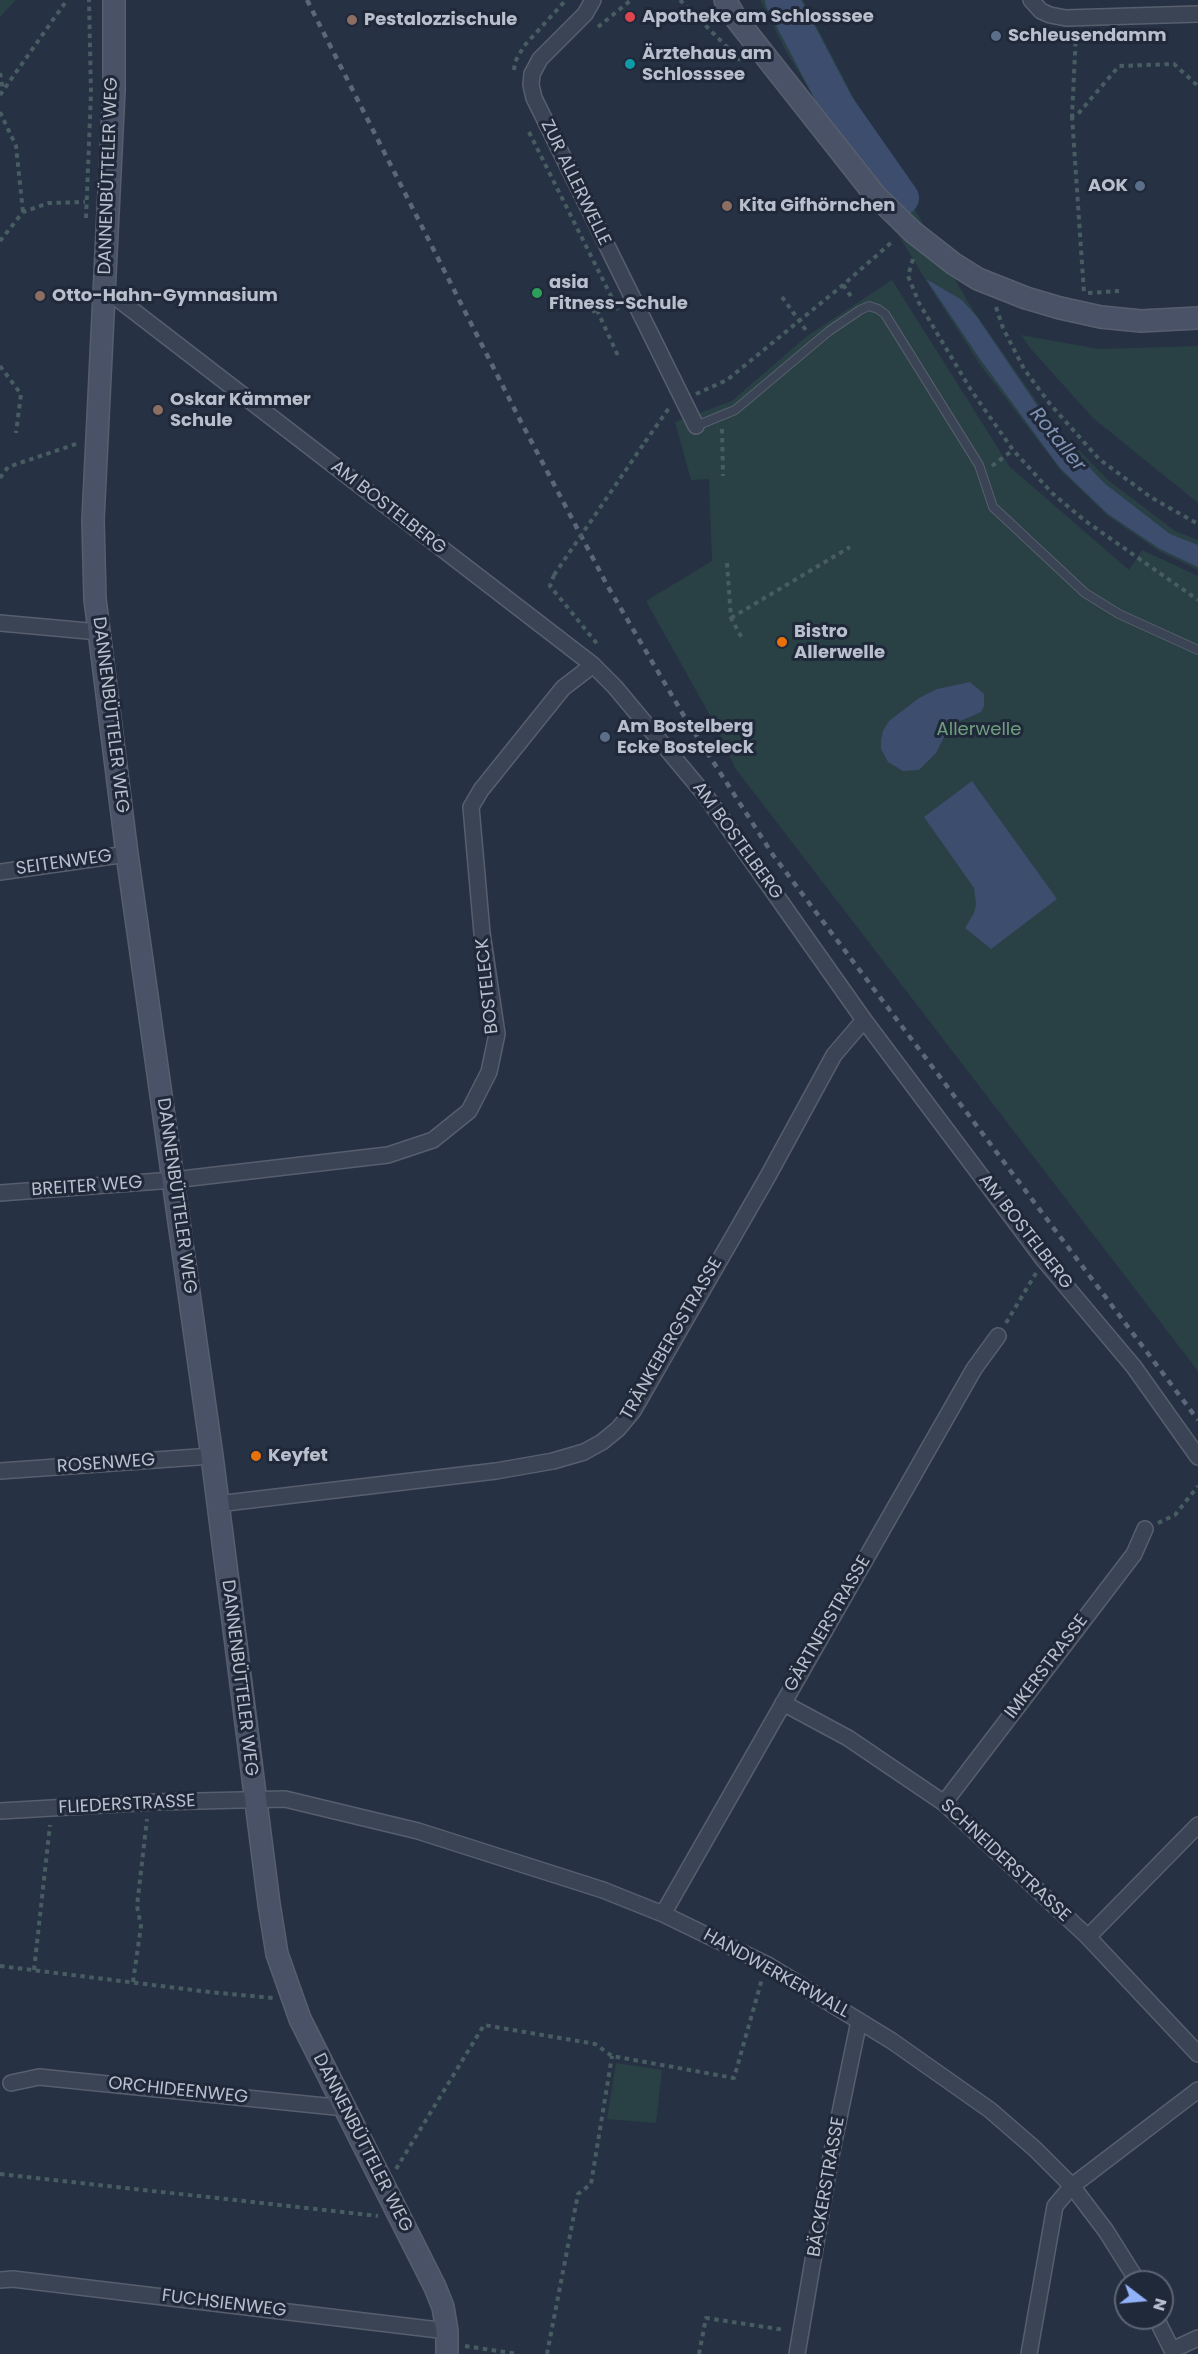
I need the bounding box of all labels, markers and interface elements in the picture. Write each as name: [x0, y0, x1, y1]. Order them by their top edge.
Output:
place label: Apotheke am Schlosssee: [642, 6, 874, 28]
place label: Pestalozzischule: [364, 9, 517, 31]
marker: Apotheke am Schlosssee: [623, 10, 637, 24]
marker: Pestalozzischule: [345, 13, 359, 27]
place label: Schleusendamm: [1008, 25, 1166, 47]
marker: Schleusendamm: [989, 29, 1003, 43]
place label: Ärztehaus am Schlosssee: [642, 43, 772, 86]
marker: Ärztehaus am Schlosssee: [623, 57, 637, 71]
street label: DANNENBÜTTELER WEG: [95, 77, 123, 275]
street label: ZUR ALLERWELLE: [535, 117, 615, 249]
place label: AOK: [1088, 175, 1128, 197]
marker: AOK: [1133, 179, 1147, 193]
place label: Kita Gifhörnchen: [739, 195, 895, 217]
marker: Kita Gifhörnchen: [720, 199, 734, 213]
place label: asia Fitness-Schule: [549, 272, 688, 314]
place label: Otto-Hahn-Gymnasium: [52, 285, 278, 307]
marker: asia Fitness-Schule: [530, 286, 544, 300]
marker: Otto-Hahn-Gymnasium: [33, 289, 47, 303]
place label: Oskar Kämmer Schule: [170, 389, 311, 432]
marker: Oskar Kämmer Schule: [151, 403, 165, 417]
water label: Rotaller: [1024, 403, 1090, 477]
street label: AM BOSTELBERG: [326, 456, 450, 560]
street label: DANNENBÜTTELER WEG: [87, 616, 133, 814]
place label: Bistro Allerwelle: [794, 621, 885, 664]
marker: Bistro Allerwelle: [775, 635, 789, 649]
place label: Am Bostelberg Ecke Bosteleck: [617, 716, 754, 758]
park label: Allerwelle: [937, 719, 1021, 741]
marker: Am Bostelberg Ecke Bosteleck: [598, 730, 612, 744]
street label: AM BOSTELBERG: [687, 778, 787, 904]
street label: SEITENWEG: [15, 846, 113, 880]
street label: BOSTELECK: [472, 937, 504, 1035]
street label: DANNENBÜTTELER WEG: [152, 1097, 200, 1295]
street label: AM BOSTELBERG: [973, 1170, 1077, 1294]
street label: BREITER WEG: [31, 1172, 143, 1202]
street label: TRÄNKEBERGSTRASSE: [617, 1254, 727, 1424]
place label: Keyfet: [268, 1445, 328, 1467]
marker: Keyfet: [249, 1449, 263, 1463]
street label: ROSENWEG: [56, 1450, 156, 1478]
street label: GÄRTNERSTRASSE: [780, 1552, 876, 1696]
street label: DANNENBÜTTELER WEG: [216, 1579, 262, 1777]
street label: IMKERSTRASSE: [1001, 1611, 1093, 1723]
street label: FLIEDERSTRASSE: [58, 1791, 196, 1819]
street label: SCHNEIDERSTRASSE: [936, 1795, 1074, 1927]
street label: HANDWERKERWALL: [699, 1925, 853, 2023]
street label: DANNENBÜTTELER WEG: [308, 2050, 416, 2236]
street label: ORCHIDEENWEG: [107, 2073, 249, 2109]
street label: BÄCKERSTRASSE: [804, 2115, 850, 2259]
north arrow: [1114, 2270, 1174, 2330]
street label: FUCHSIENWEG: [161, 2286, 287, 2322]
text: N: [1147, 2296, 1173, 2314]

